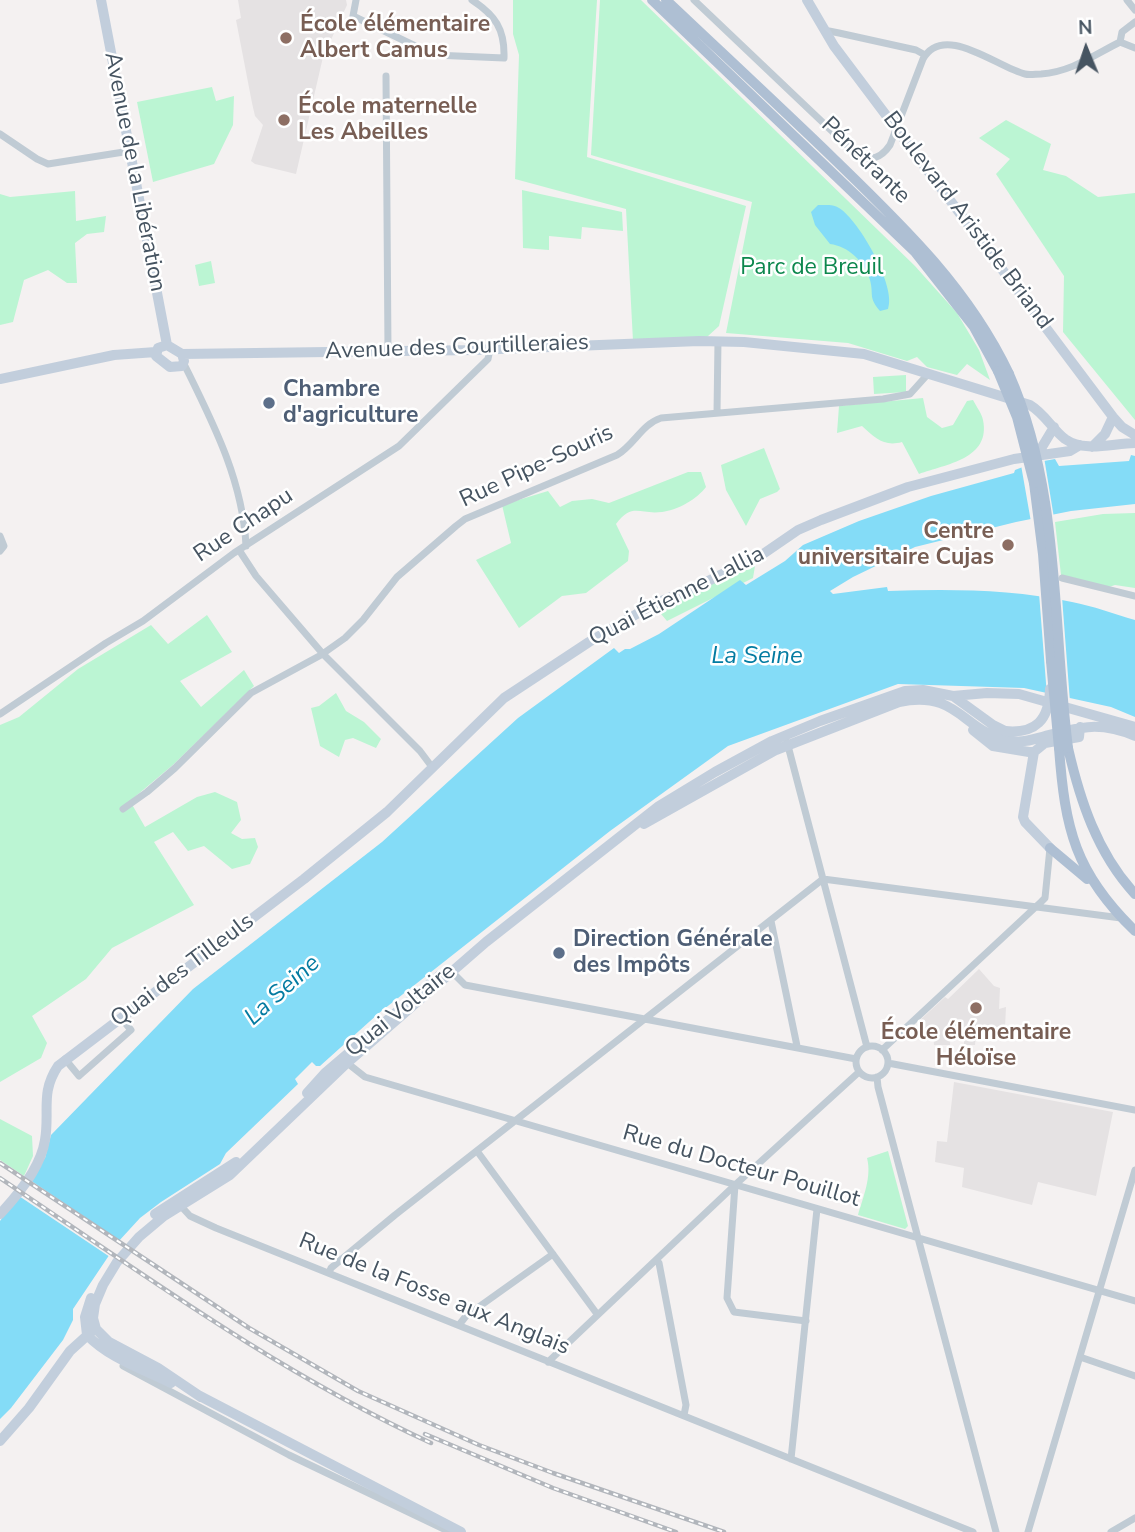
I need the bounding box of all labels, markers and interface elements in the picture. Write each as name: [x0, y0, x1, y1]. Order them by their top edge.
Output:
place label: École élémentaire Albert Camus: [300, 11, 490, 65]
north arrow: [1051, 14, 1121, 84]
text: N: [1078, 15, 1093, 41]
marker: École élémentaire Albert Camus: [278, 30, 294, 46]
street label: Avenue de la Libération: [97, 50, 171, 294]
place label: École maternelle Les Abeilles: [298, 93, 477, 147]
street label: Boulevard Aristide Briand: [876, 107, 1058, 335]
marker: École maternelle Les Abeilles: [276, 112, 292, 128]
street label: Pénétrante: [815, 112, 915, 210]
park label: Parc de Breuil: [740, 254, 884, 282]
street label: Avenue des Courtilleraies: [325, 330, 589, 366]
place label: Chambre d'agriculture: [283, 376, 418, 430]
marker: Chambre d'agriculture: [261, 395, 277, 411]
street label: Rue Pipe-Souris: [456, 419, 618, 515]
street label: Rue Chapu: [189, 483, 299, 569]
place label: Centre universitaire Cujas: [798, 518, 994, 572]
marker: Centre universitaire Cujas: [1000, 537, 1016, 553]
street label: Quai Étienne Lallia: [585, 541, 769, 653]
water label: La Seine: [711, 643, 803, 671]
street label: Quai des Tilleuls: [106, 908, 260, 1034]
place label: Direction Générale des Impôts: [573, 926, 773, 980]
marker: Direction Générale des Impôts: [551, 945, 567, 961]
water label: La Seine: [239, 950, 327, 1032]
street label: Quai Voltaire: [340, 958, 462, 1064]
marker: École élémentaire Héloïse: [968, 1000, 984, 1016]
place label: École élémentaire Héloïse: [881, 1019, 1071, 1073]
street label: Rue du Docteur Pouillot: [619, 1120, 863, 1214]
street label: Rue de la Fosse aux Anglais: [294, 1228, 574, 1362]

